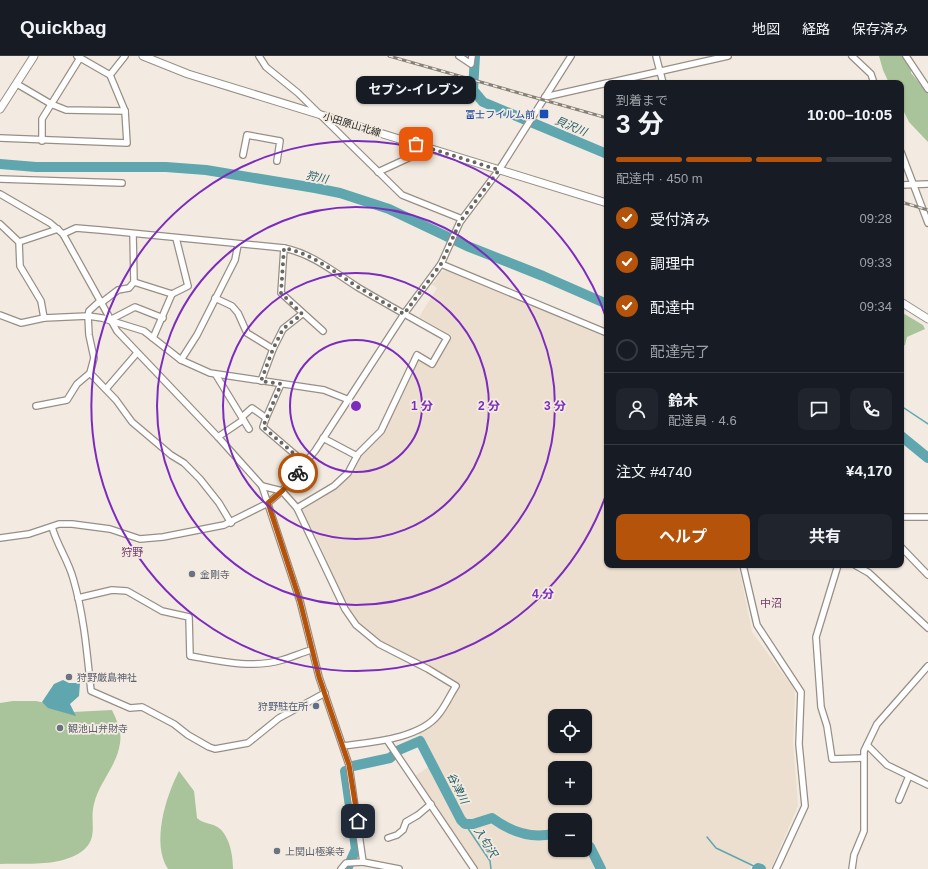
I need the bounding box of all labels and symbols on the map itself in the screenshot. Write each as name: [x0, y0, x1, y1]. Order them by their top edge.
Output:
callout: セブン-イレブン: [356, 76, 476, 104]
marker: 富士フイルム前: [538, 108, 550, 120]
place label: 富士フイルム前: [465, 109, 535, 120]
street label: 小田原山北線: [322, 110, 382, 139]
water label: 貝沢川: [553, 114, 589, 138]
pin: [399, 127, 433, 161]
water label: 狩川: [305, 169, 330, 185]
centre of rings: [349, 399, 363, 413]
text: 1 分: [411, 399, 433, 413]
text: 2 分: [478, 399, 500, 413]
text: 3 分: [544, 399, 566, 413]
courier: [278, 453, 318, 493]
district label: 狩野: [121, 546, 143, 558]
marker: 金剛寺: [187, 569, 197, 579]
place label: 金剛寺: [200, 569, 230, 580]
text: 4 分: [532, 587, 554, 601]
district label: 中沼: [760, 597, 782, 609]
marker: 狩野厳島神社: [64, 672, 74, 682]
place label: 狩野厳島神社: [77, 672, 137, 683]
place label: 狩野駐在所: [258, 701, 308, 712]
marker: 狩野駐在所: [311, 701, 321, 711]
marker: 観池山弁財寺: [55, 723, 65, 733]
place label: 観池山弁財寺: [68, 723, 128, 734]
water label: 谷津川: [445, 771, 471, 806]
pin: [341, 804, 375, 838]
water label: 入匂沢: [472, 825, 501, 861]
marker: 上関山極楽寺: [272, 846, 282, 856]
place label: 上関山極楽寺: [285, 846, 345, 857]

